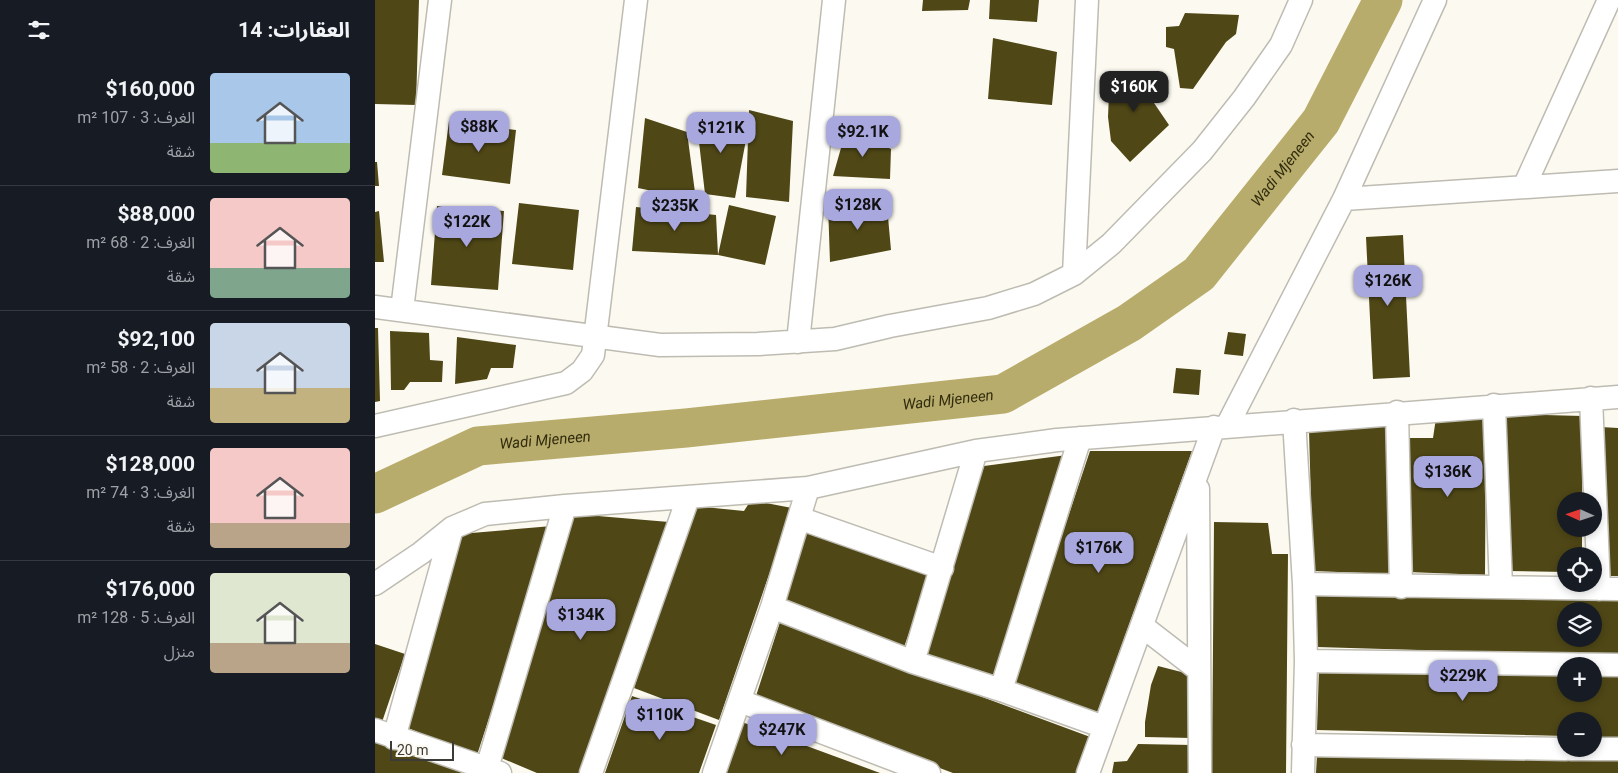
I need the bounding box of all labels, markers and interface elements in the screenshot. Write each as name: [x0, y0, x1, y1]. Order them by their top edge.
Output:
icon: filters: [25, 16, 53, 44]
text: العقارات: 14: [238, 18, 350, 42]
pin: $160K: [1099, 70, 1169, 113]
text: $160,000: [105, 77, 195, 101]
text: $160K: [1111, 77, 1157, 96]
icon: home: [250, 93, 310, 153]
text: الغرف: 3 · 107 m²: [77, 108, 195, 127]
pin: $88K: [449, 110, 509, 153]
pin: $121K: [686, 112, 756, 154]
pin: $92.1K: [822, 116, 904, 158]
text: $88K: [460, 117, 498, 136]
text: $121K: [698, 118, 744, 137]
text: $92.1K: [837, 122, 889, 141]
water label: Wadi Mjeneen: [1247, 127, 1319, 210]
text: شقة: [167, 142, 195, 161]
pin: $128K: [823, 188, 893, 231]
pin: $235K: [640, 190, 710, 232]
text: $128K: [835, 195, 881, 214]
text: $235K: [652, 196, 698, 215]
text: $88,000: [118, 202, 195, 226]
pin: $122K: [432, 206, 502, 248]
text: $122K: [444, 212, 490, 231]
icon: home: [250, 218, 310, 278]
text: الغرف: 2 · 68 m²: [86, 233, 195, 252]
pin: $126K: [1353, 264, 1423, 307]
text: شقة: [167, 267, 195, 286]
text: $126K: [1365, 271, 1411, 290]
text: $92,100: [118, 327, 195, 351]
icon: home: [250, 343, 310, 403]
text: الغرف: 2 · 58 m²: [86, 358, 195, 377]
water label: Wadi Mjeneen: [902, 386, 995, 414]
text: شقة: [167, 392, 195, 411]
water label: Wadi Mjeneen: [499, 427, 591, 453]
text: $128,000: [105, 452, 195, 476]
pin: $136K: [1413, 456, 1483, 498]
text: $136K: [1425, 462, 1471, 481]
icon: home: [250, 468, 310, 528]
text: الغرف: 3 · 74 m²: [86, 483, 195, 502]
north arrow: [1557, 492, 1603, 538]
map controls: [1557, 492, 1602, 757]
text: شقة: [167, 517, 195, 536]
pin: $176K: [1064, 532, 1134, 574]
text: $176K: [1076, 538, 1122, 557]
button: locate: [1557, 547, 1602, 592]
text: $176,000: [105, 577, 195, 601]
icon: home: [250, 593, 310, 653]
pin: $134K: [546, 598, 616, 641]
button: layers: [1557, 602, 1602, 647]
text: $134K: [558, 605, 604, 624]
text: الغرف: 5 · 128 m²: [77, 608, 195, 627]
text: منزل: [164, 642, 195, 661]
button: +: [1557, 657, 1602, 702]
pin: $229K: [1428, 660, 1498, 702]
text: $229K: [1440, 666, 1486, 685]
pin: $110K: [625, 698, 695, 741]
text: $110K: [637, 705, 683, 724]
button: −: [1557, 712, 1602, 757]
pin: $247K: [747, 714, 817, 756]
text: $247K: [759, 720, 805, 739]
scale bar: [390, 738, 454, 761]
text: 20 m: [397, 742, 429, 758]

